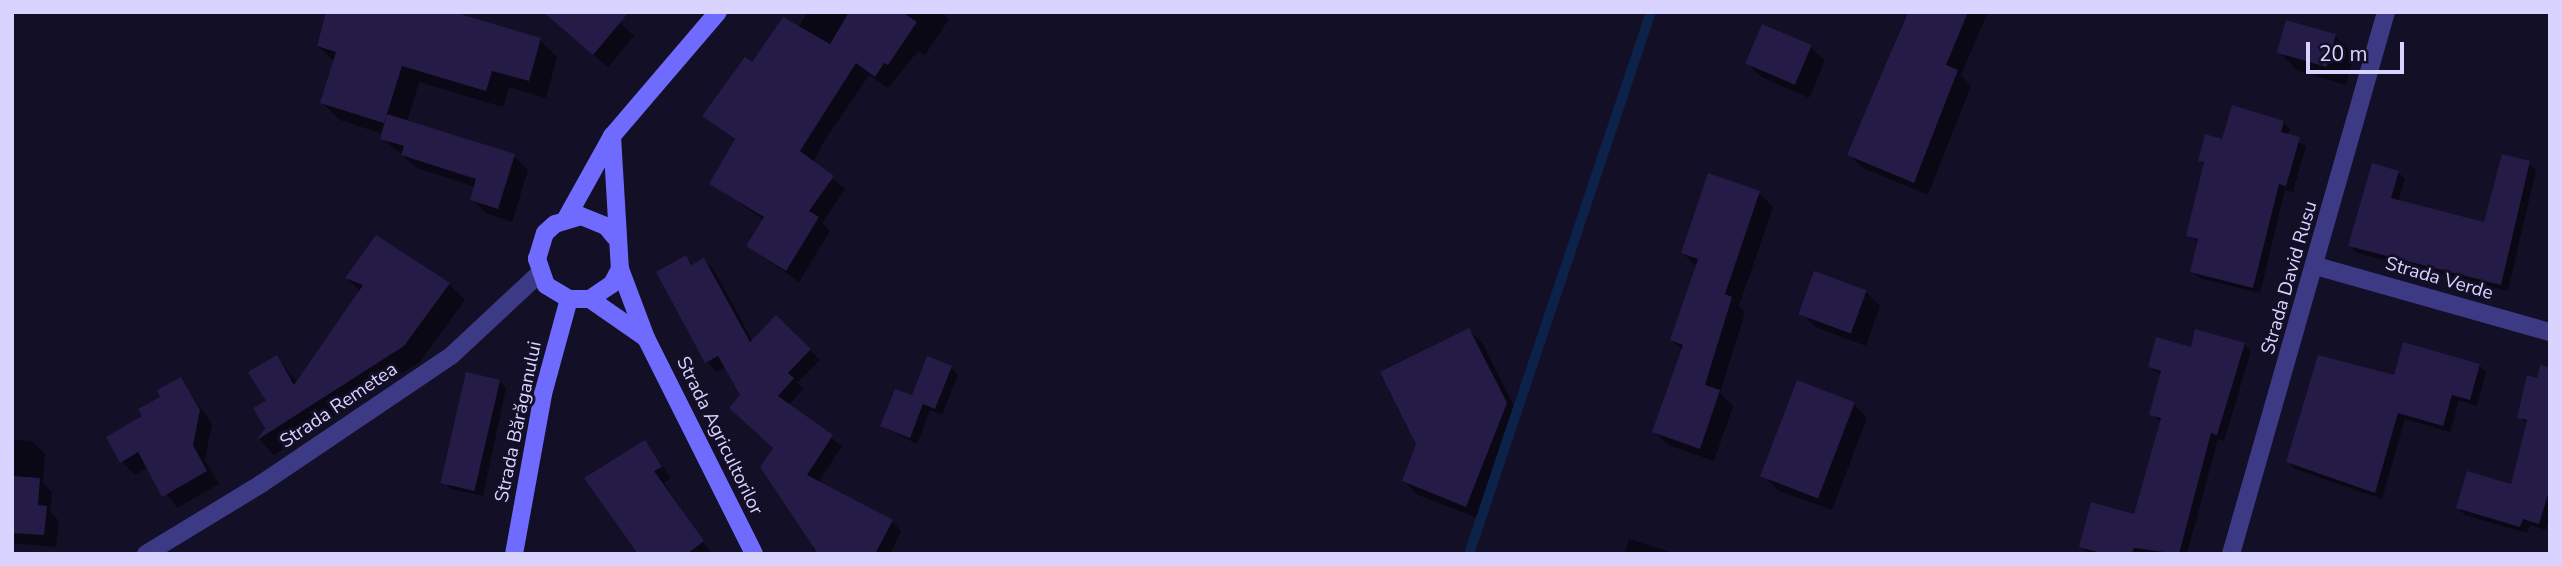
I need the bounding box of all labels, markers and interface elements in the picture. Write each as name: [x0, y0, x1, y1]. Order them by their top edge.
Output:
scale bar: [2310, 28, 2408, 72]
text: 20 m: [2319, 40, 2368, 68]
street label: Strada David Rusu: [2257, 199, 2323, 357]
street label: Strada Verde: [2382, 253, 2496, 305]
street label: Strada Bărăganului: [491, 339, 547, 505]
street label: Strada Agricultorilor: [671, 353, 767, 519]
street label: Strada Remetea: [276, 358, 402, 454]

